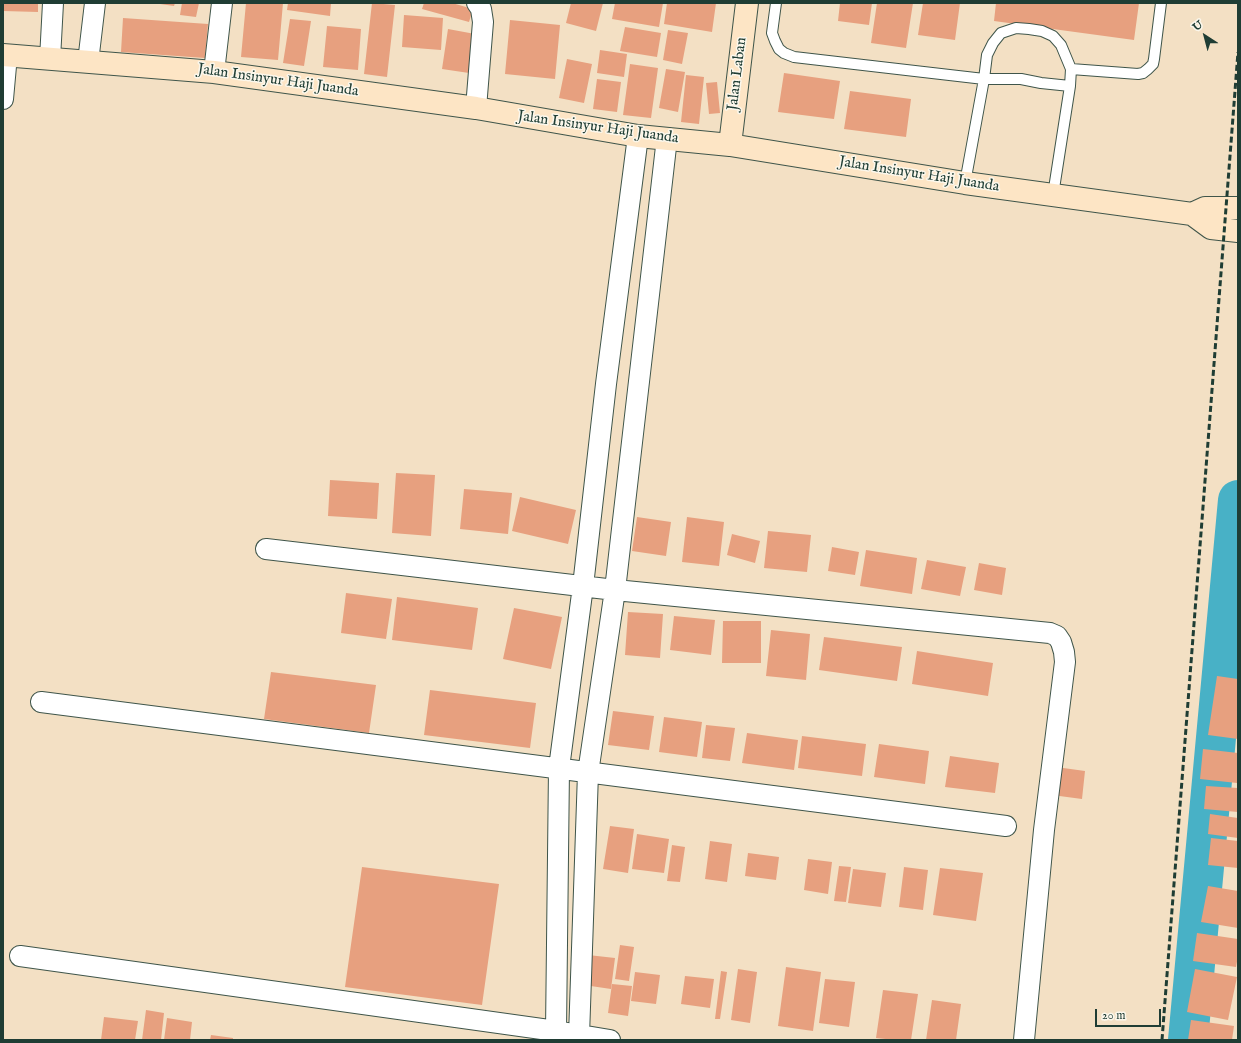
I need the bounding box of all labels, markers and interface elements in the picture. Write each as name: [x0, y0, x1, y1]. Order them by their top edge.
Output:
north arrow: [1185, 16, 1225, 56]
text: U: [1190, 18, 1206, 35]
street label: Jalan Laban: [725, 36, 751, 112]
street label: Jalan Insinyur Haji Juanda: [196, 61, 360, 101]
street label: Jalan Insinyur Haji Juanda: [516, 108, 680, 148]
street label: Jalan Insinyur Haji Juanda: [837, 153, 1001, 197]
scale bar: [1097, 1001, 1163, 1027]
text: 20 m: [1102, 1008, 1125, 1023]

